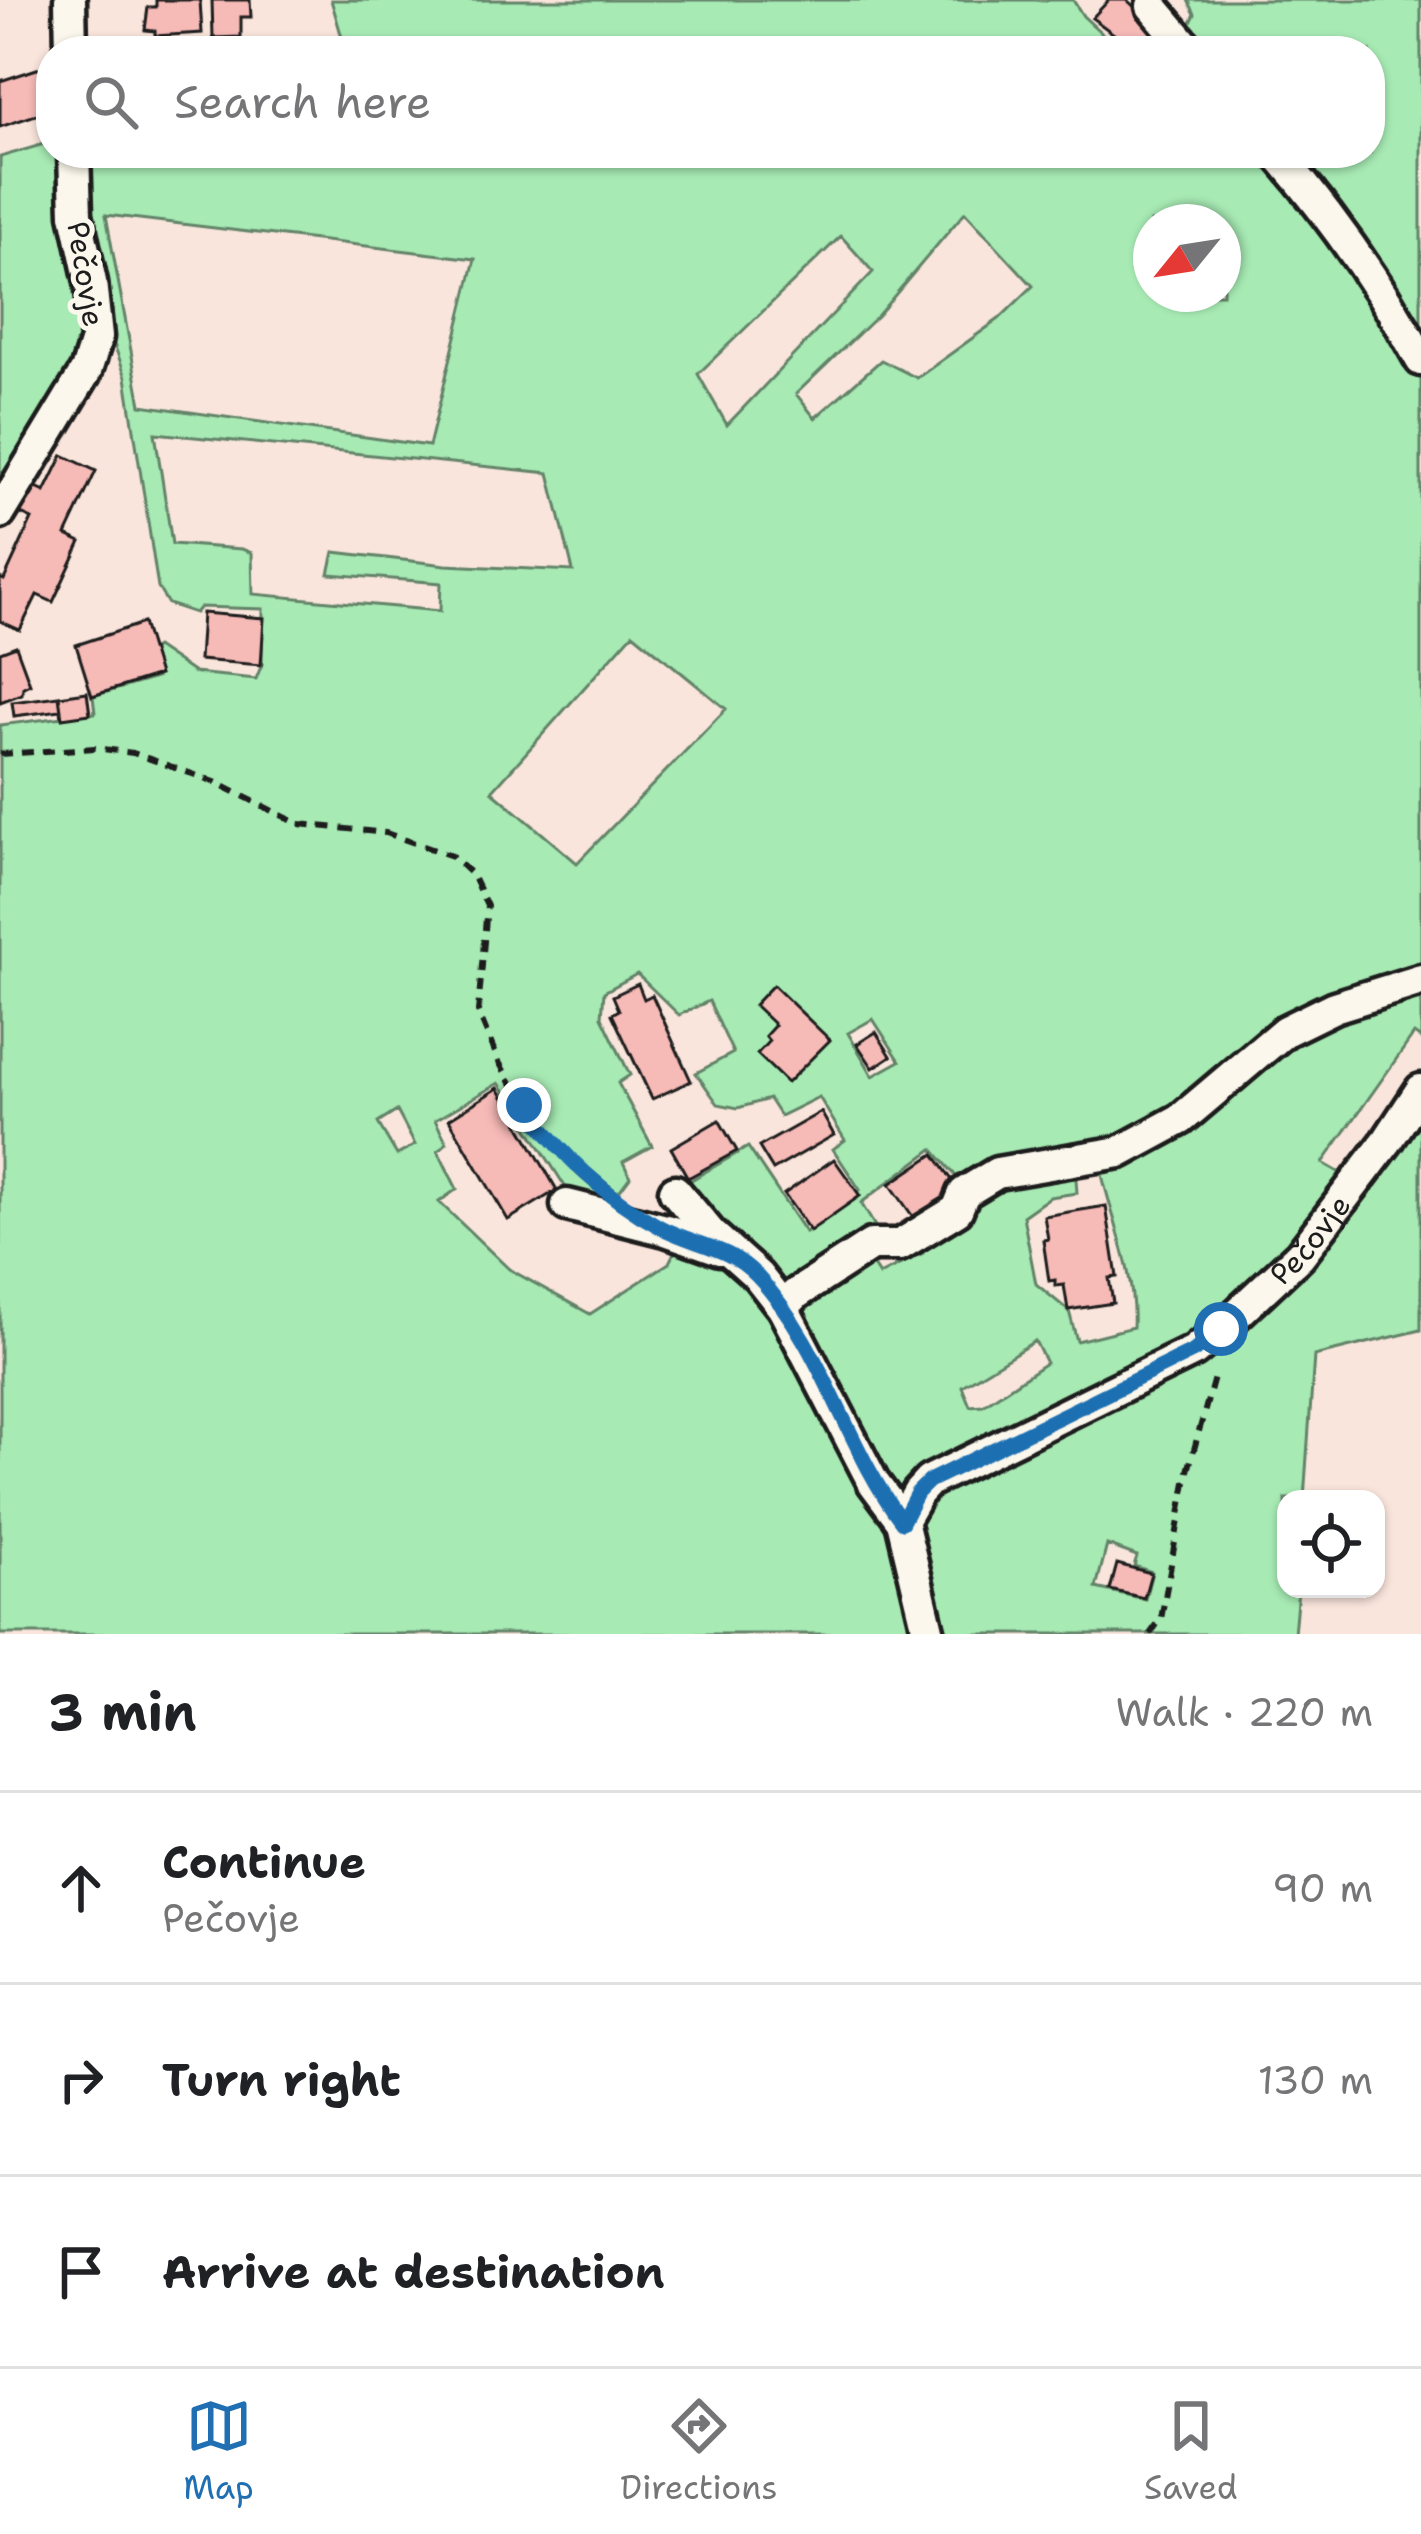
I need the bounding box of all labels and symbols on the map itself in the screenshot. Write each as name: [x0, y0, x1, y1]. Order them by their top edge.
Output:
north arrow: [1133, 204, 1241, 312]
street label: Pečovje: [57, 218, 115, 330]
route end: [497, 1078, 551, 1132]
street label: Pečovje: [1260, 1186, 1360, 1294]
route start: [1194, 1302, 1248, 1356]

